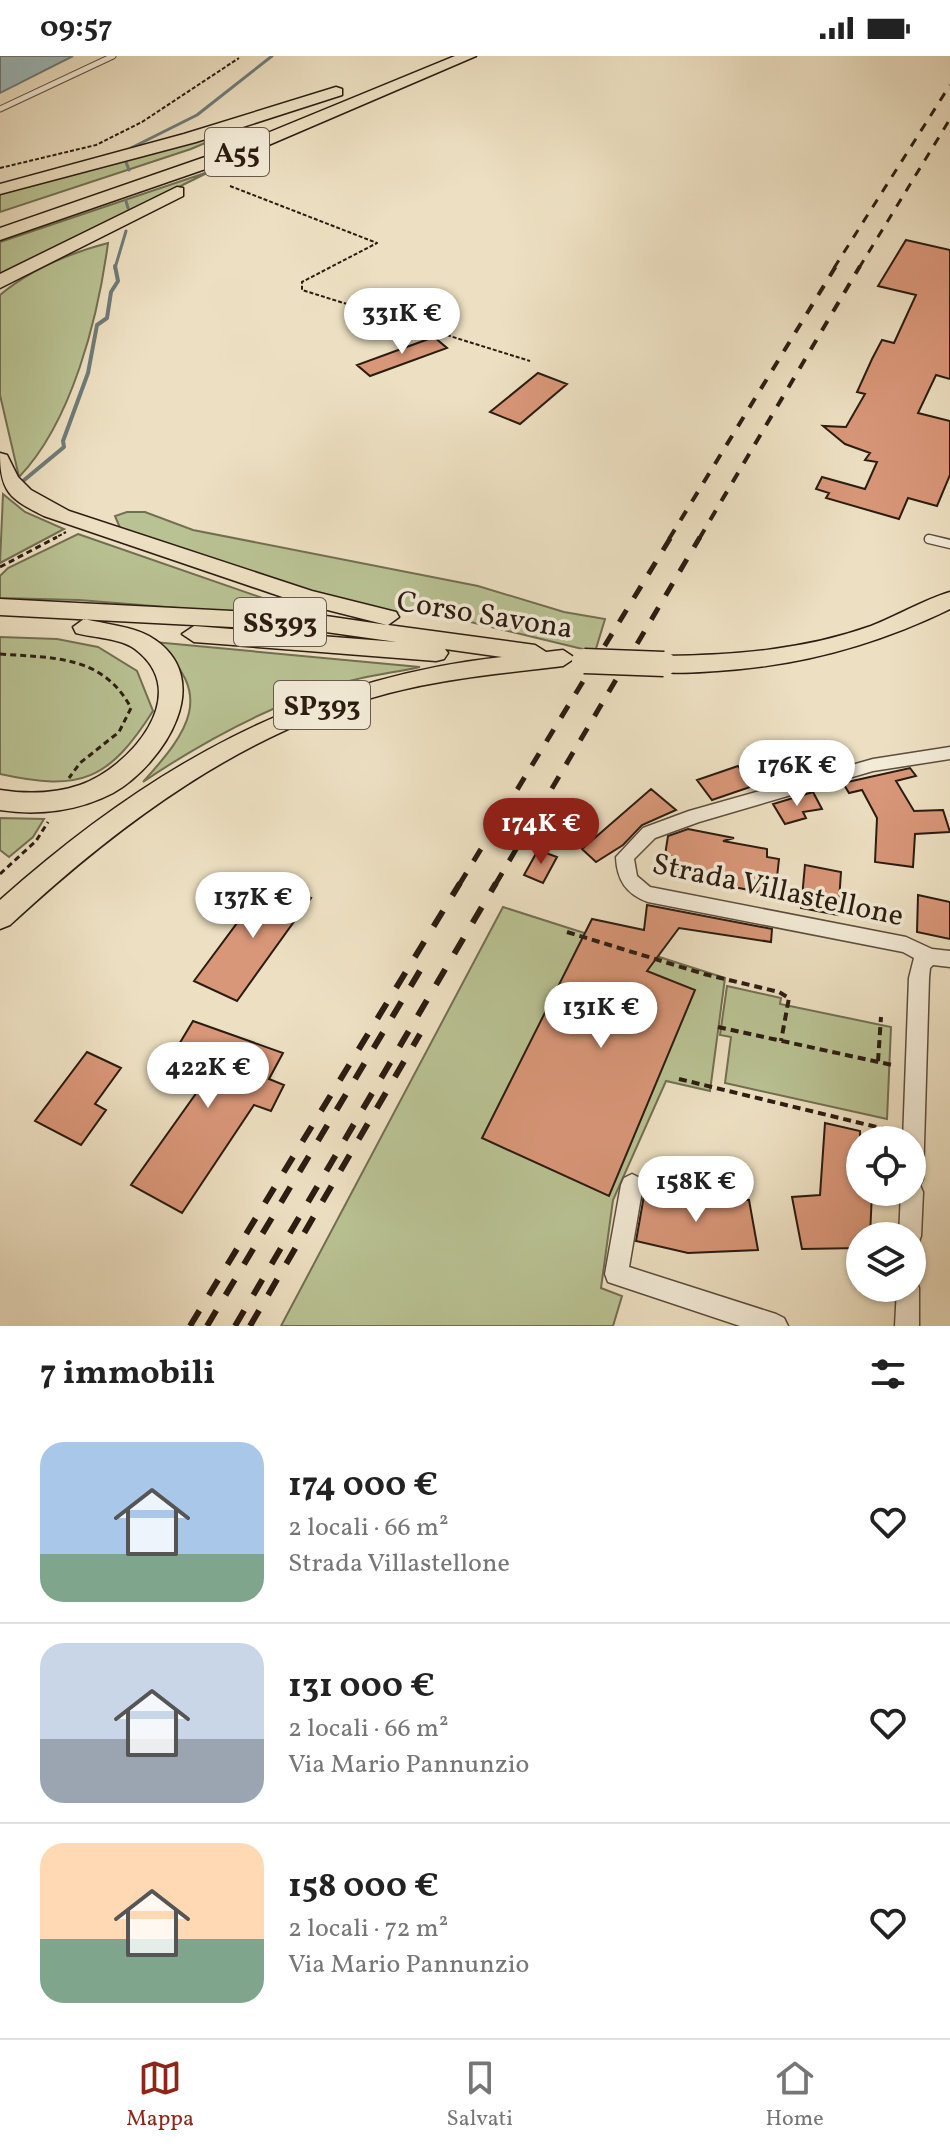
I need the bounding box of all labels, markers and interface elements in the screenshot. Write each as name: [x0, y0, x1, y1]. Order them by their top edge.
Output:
text: 09:57: [40, 7, 112, 49]
road number: A55: [205, 128, 269, 176]
pin: 331K €: [337, 288, 467, 356]
text: 331K €: [362, 296, 442, 332]
street label: Corso Savona: [394, 581, 576, 651]
road number: SS393: [234, 598, 326, 646]
road number: SP393: [274, 681, 370, 729]
pin: 176K €: [732, 740, 862, 808]
text: 176K €: [757, 748, 837, 784]
pin: 174K €: [476, 798, 606, 866]
text: 174K €: [501, 806, 581, 842]
street label: Strada Villastellone: [648, 844, 907, 938]
pin: 137K €: [188, 872, 318, 940]
text: 137K €: [213, 880, 293, 916]
pin: 131K €: [536, 982, 666, 1050]
text: 131K €: [562, 990, 640, 1026]
pin: 422K €: [143, 1042, 273, 1110]
text: 422K €: [165, 1050, 251, 1086]
map controls: [846, 1126, 926, 1302]
button: locate: [846, 1126, 926, 1206]
pin: 158K €: [631, 1156, 761, 1224]
text: 158K €: [656, 1164, 736, 1200]
button: layers: [846, 1222, 926, 1302]
text: 7 immobili: [40, 1351, 215, 1398]
icon: filters: [866, 1352, 910, 1396]
text: 174 000 €: [288, 1463, 438, 1510]
icon: home: [104, 1474, 200, 1570]
icon: heart: [866, 1500, 910, 1544]
text: 2 locali · 66 m²: [288, 1510, 449, 1546]
text: Strada Villastellone: [288, 1546, 510, 1582]
text: 131 000 €: [288, 1664, 435, 1711]
icon: home: [104, 1675, 200, 1771]
icon: heart: [866, 1701, 910, 1745]
text: 2 locali · 66 m²: [288, 1711, 449, 1747]
text: Via Mario Pannunzio: [288, 1747, 529, 1783]
text: 158 000 €: [288, 1864, 439, 1911]
icon: home: [104, 1875, 200, 1971]
icon: heart: [866, 1901, 910, 1945]
text: 2 locali · 72 m²: [288, 1911, 448, 1947]
text: Via Mario Pannunzio: [288, 1947, 529, 1983]
tab: Mappa: [126, 2056, 194, 2135]
tab: Salvati: [447, 2056, 513, 2135]
tab: Home: [765, 2056, 824, 2135]

